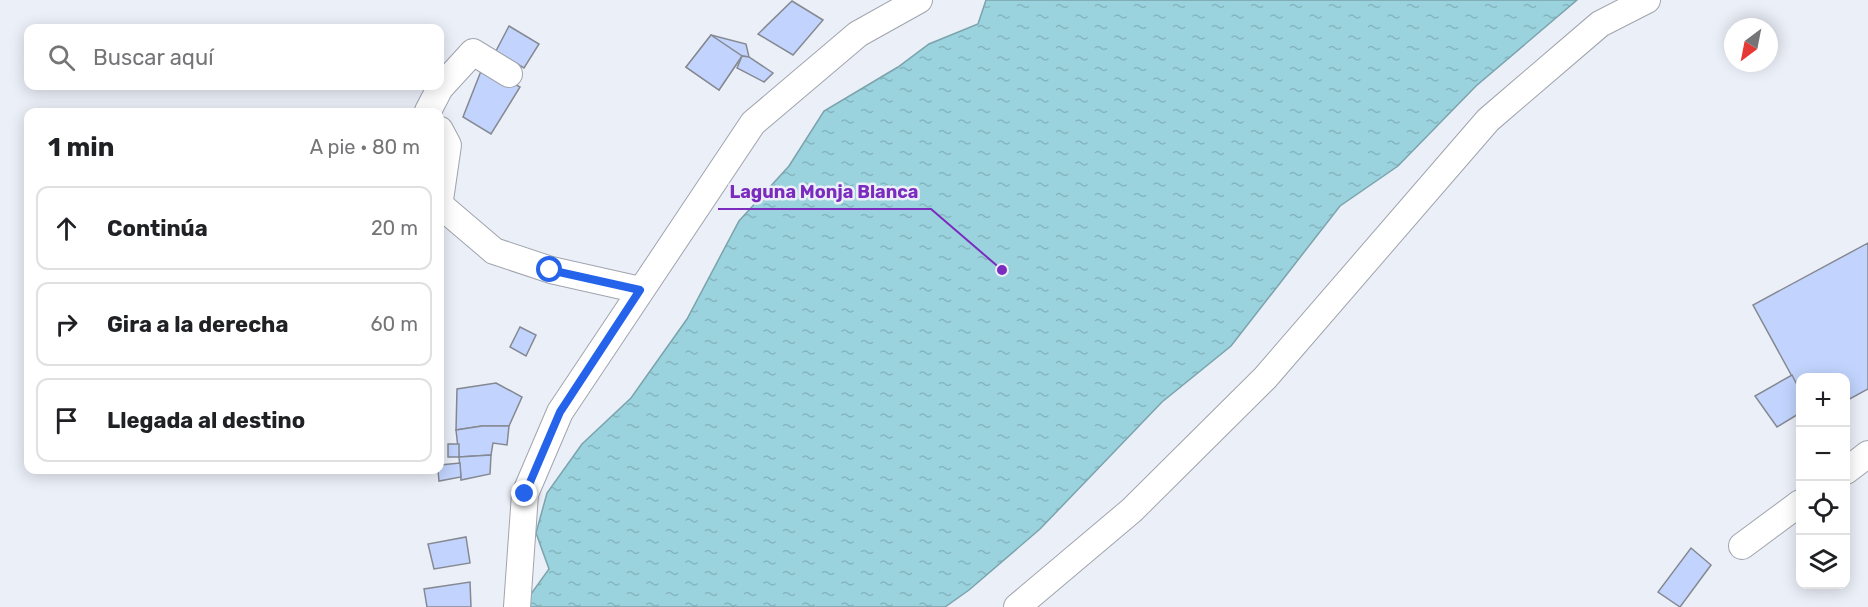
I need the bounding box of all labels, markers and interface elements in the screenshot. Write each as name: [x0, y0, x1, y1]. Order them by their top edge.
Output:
north arrow: [1724, 18, 1778, 72]
search box: [24, 24, 444, 90]
icon: search: [45, 41, 78, 74]
text: Buscar aquí: [93, 44, 214, 71]
text: 1 min: [48, 132, 114, 163]
text: A pie · 80 m: [310, 135, 420, 159]
callout: Laguna Monja Blanca: [718, 173, 931, 209]
text: Laguna Monja Blanca: [730, 181, 918, 203]
icon: ahead: [50, 212, 83, 245]
text: Continúa: [107, 215, 208, 242]
text: 20 m: [371, 216, 418, 240]
route start: [536, 256, 562, 282]
icon: right: [50, 308, 83, 341]
text: Gira a la derecha: [107, 311, 288, 338]
text: 60 m: [371, 312, 418, 336]
map controls: [1796, 373, 1850, 589]
button: +: [1796, 373, 1850, 427]
icon: arrive: [50, 404, 83, 437]
text: Llegada al destino: [107, 407, 305, 434]
button: −: [1796, 427, 1850, 481]
route end: [511, 480, 537, 506]
button: locate: [1796, 481, 1850, 535]
button: layers: [1796, 535, 1850, 589]

